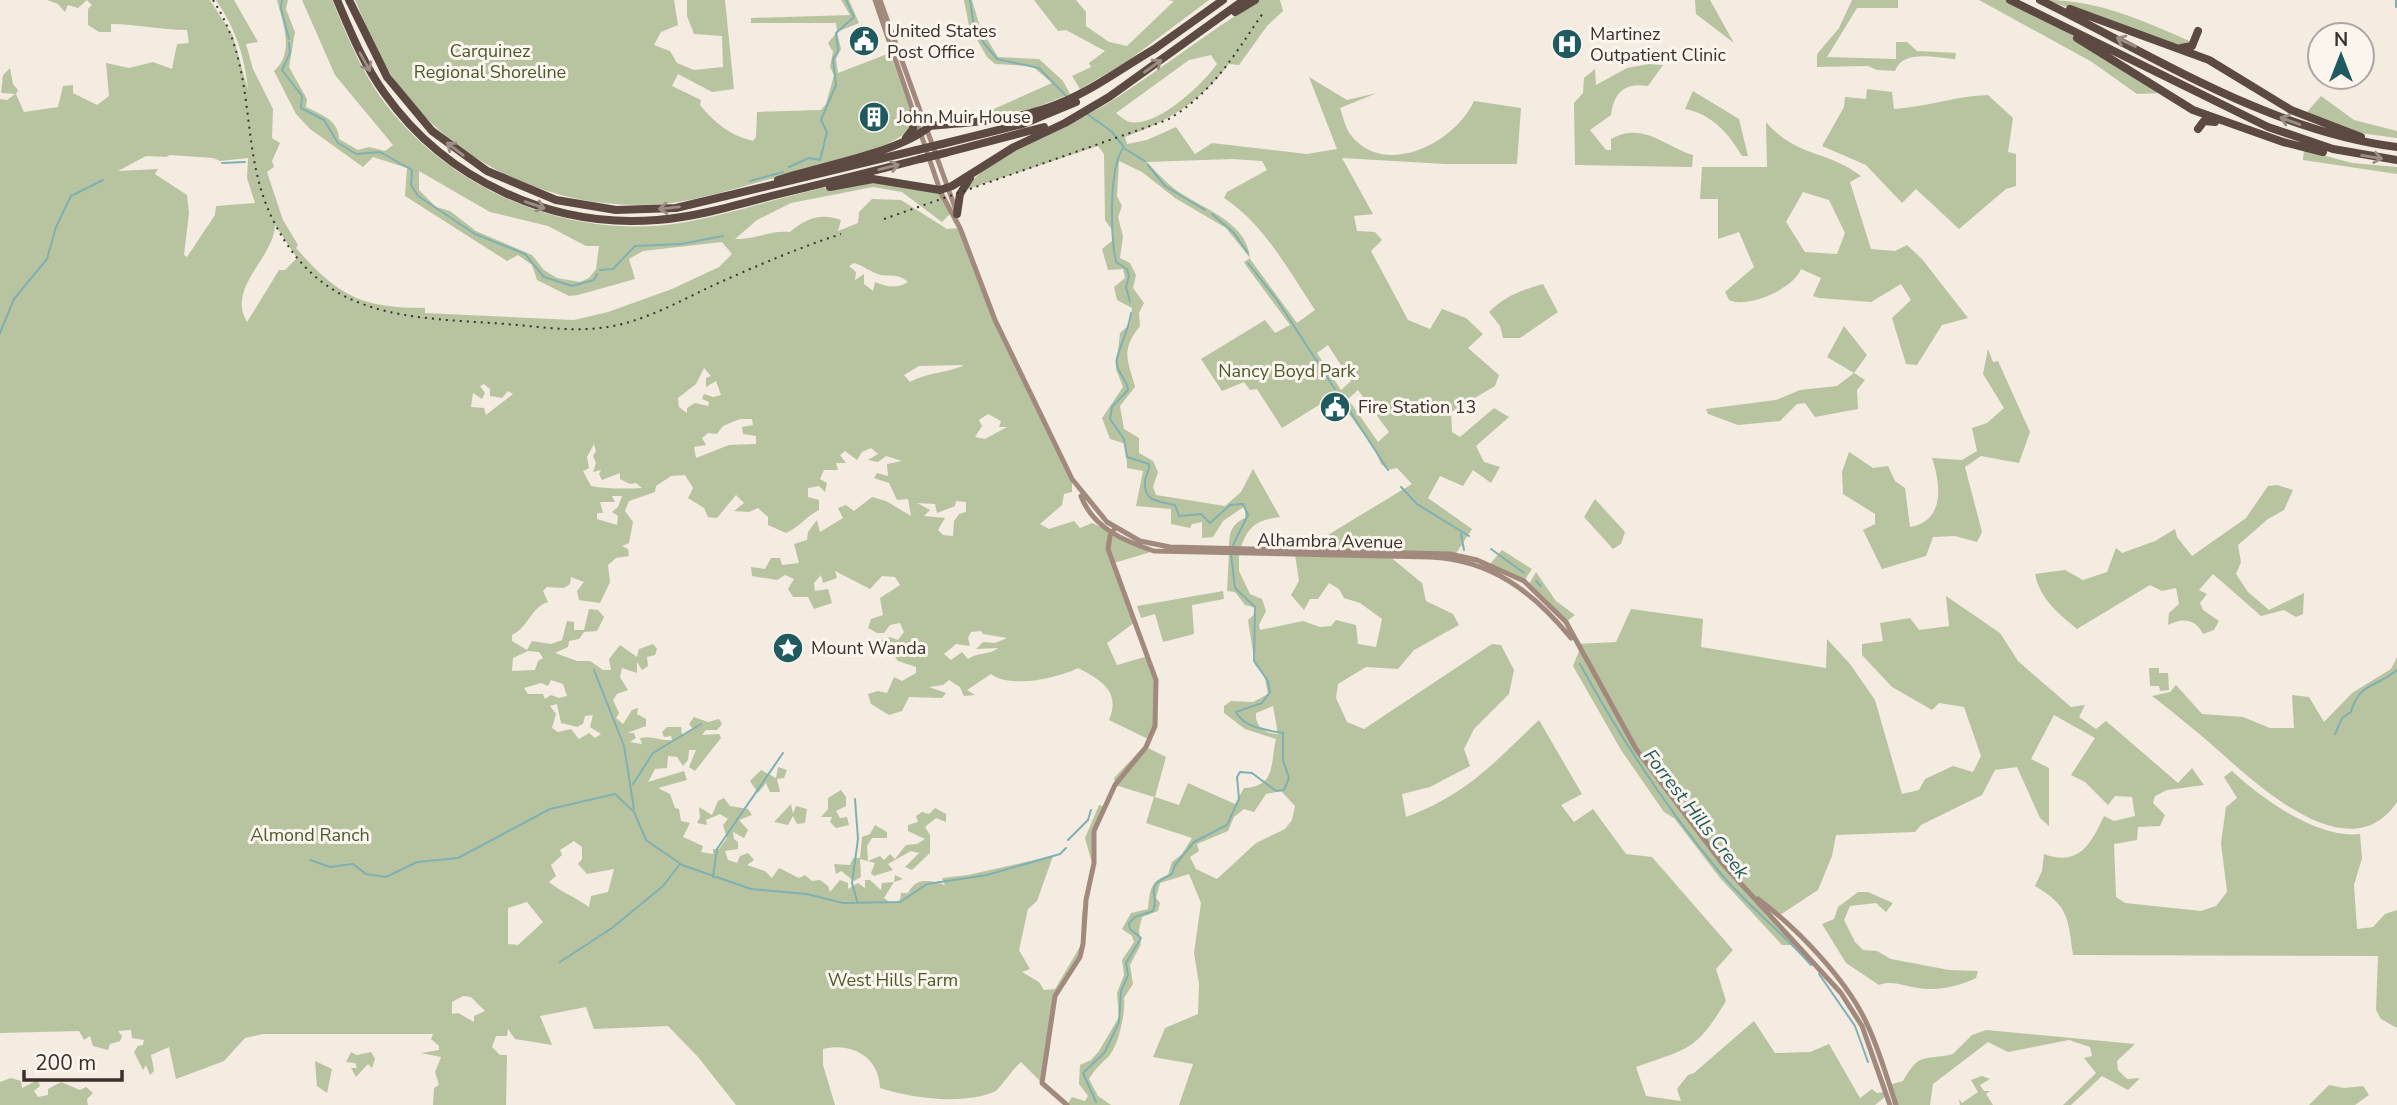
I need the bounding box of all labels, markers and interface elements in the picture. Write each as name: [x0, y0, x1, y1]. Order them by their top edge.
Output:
place label: United States Post Office: [887, 19, 997, 64]
north arrow: [2306, 21, 2376, 91]
place label: Martinez Outpatient Clinic: [1590, 22, 1726, 67]
public building icon: United States Post Office: [847, 24, 881, 58]
hospital icon: Martinez Outpatient Clinic: [1550, 27, 1584, 61]
text: N: [2334, 27, 2348, 53]
one-way arrow: [2116, 35, 2137, 49]
park label: Carquinez Regional Shoreline: [414, 39, 566, 84]
one-way arrow: [359, 51, 372, 72]
one-way arrow: [1143, 58, 1162, 73]
building icon: John Muir House: [857, 100, 891, 134]
place label: John Muir House: [896, 105, 1031, 129]
one-way arrow: [2280, 114, 2302, 127]
one-way arrow: [446, 142, 464, 157]
one-way arrow: [2360, 151, 2383, 164]
one-way arrow: [877, 160, 900, 173]
one-way arrow: [524, 200, 546, 212]
one-way arrow: [658, 202, 680, 215]
park label: Nancy Boyd Park: [1218, 359, 1357, 383]
public building icon: Fire Station 13: [1318, 390, 1352, 424]
place label: Fire Station 13: [1358, 395, 1476, 419]
street label: Alhambra Avenue: [1257, 528, 1403, 554]
place icon: Mount Wanda: [771, 631, 805, 665]
place label: Mount Wanda: [811, 636, 926, 660]
water label: Forrest Hills Creek: [1637, 744, 1755, 885]
park label: Almond Ranch: [250, 823, 370, 847]
park label: West Hills Farm: [828, 968, 958, 992]
scale bar: [24, 1038, 122, 1082]
text: 200 m: [35, 1049, 96, 1077]

